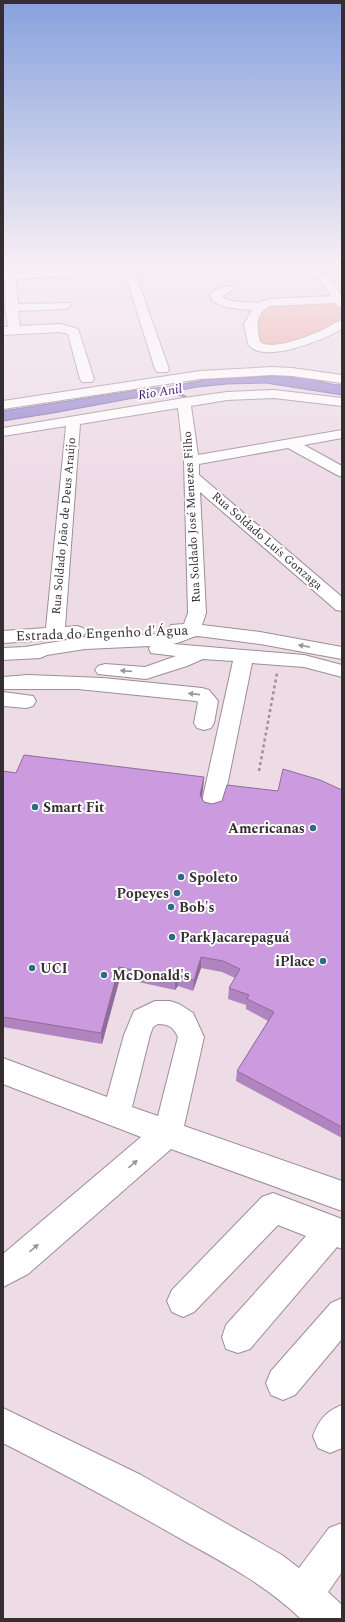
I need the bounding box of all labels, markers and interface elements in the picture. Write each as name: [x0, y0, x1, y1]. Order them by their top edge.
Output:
water label: Rio Anil: [136, 379, 184, 405]
street label: Rua Soldado José Menezes Filho: [178, 431, 206, 603]
street label: Rua Soldado João de Deus Araújo: [47, 437, 81, 615]
street label: Rua Soldado Luís Gonzaga: [207, 487, 327, 595]
street label: Estrada do Engenho d'Água: [15, 619, 189, 647]
one-way arrow: [298, 642, 310, 648]
one-way arrow: [120, 668, 132, 675]
one-way arrow: [188, 691, 200, 697]
place label: Smart Fit: [43, 797, 105, 818]
marker: Smart Fit: [30, 802, 40, 812]
place label: Americanas: [228, 818, 305, 839]
marker: Americanas: [308, 823, 318, 833]
place label: Spoleto: [189, 867, 238, 888]
marker: Spoleto: [176, 872, 186, 882]
place label: Popeyes: [117, 883, 169, 904]
marker: Popeyes: [172, 888, 182, 898]
place label: Bob's: [179, 897, 215, 918]
marker: Bob's: [166, 902, 176, 912]
place label: ParkJacarepaguá: [180, 927, 290, 948]
marker: ParkJacarepaguá: [167, 932, 177, 942]
place label: iPlace: [275, 951, 315, 972]
marker: iPlace: [318, 956, 328, 966]
place label: UCI: [40, 958, 68, 979]
marker: UCI: [27, 963, 37, 973]
place label: McDonald's: [112, 965, 190, 986]
marker: McDonald's: [99, 970, 109, 980]
one-way arrow: [128, 1159, 138, 1168]
one-way arrow: [30, 1244, 39, 1253]

